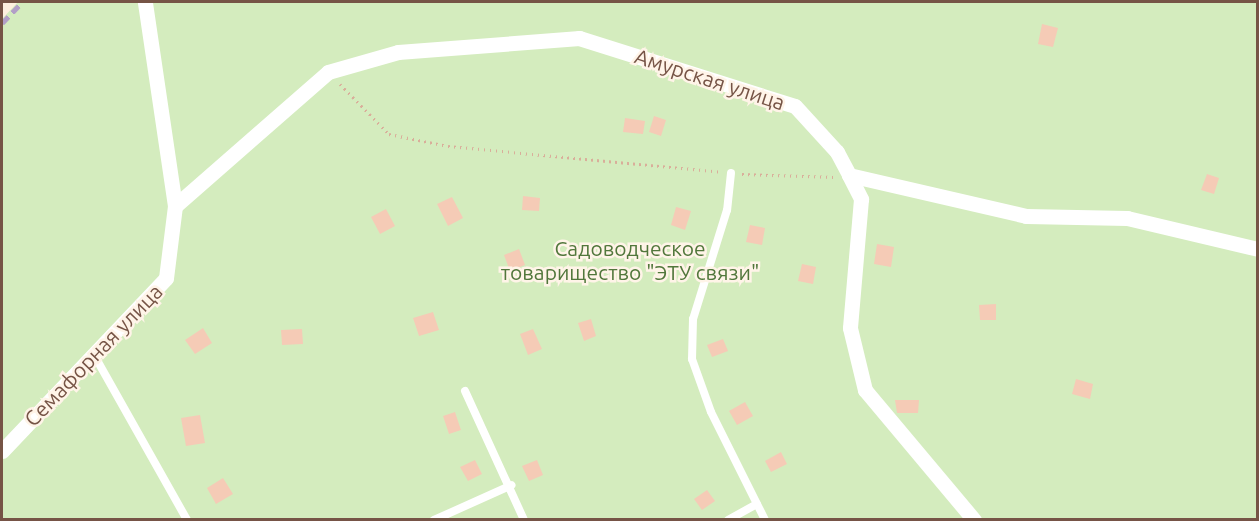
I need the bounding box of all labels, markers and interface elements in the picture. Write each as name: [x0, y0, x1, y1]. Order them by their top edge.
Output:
street label: Амурская улица: [632, 43, 788, 115]
park label: Садоводческое товарищество "ЭТУ связи": [501, 235, 759, 285]
street label: Семафорная улица: [19, 279, 167, 431]

